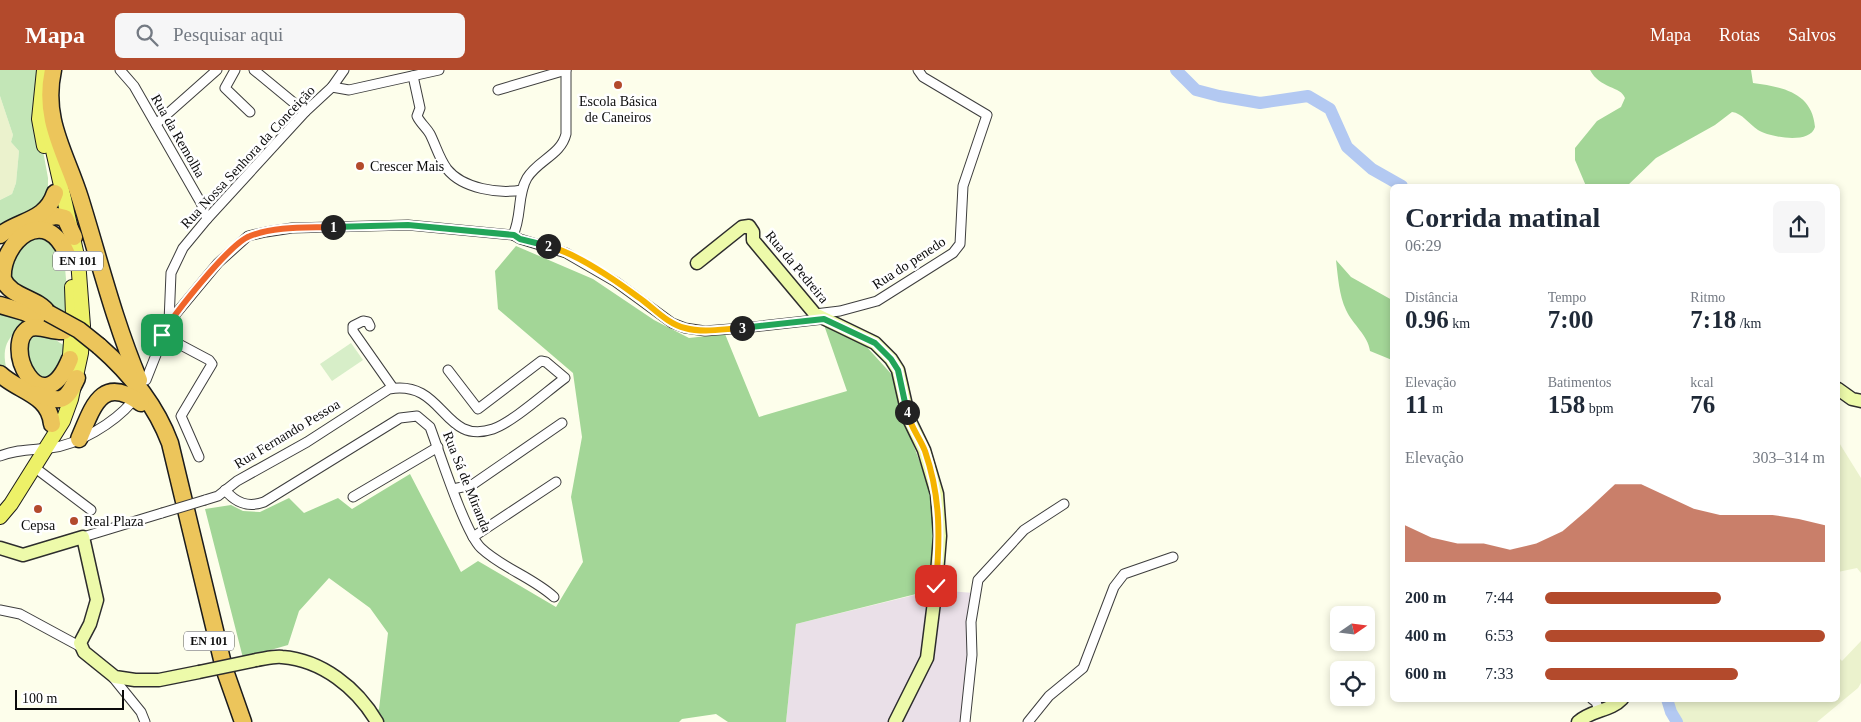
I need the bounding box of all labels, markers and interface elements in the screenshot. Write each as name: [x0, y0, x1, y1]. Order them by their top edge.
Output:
search box: [115, 13, 465, 58]
icon: search: [133, 21, 161, 49]
text: Mapa: [25, 22, 85, 48]
text: Pesquisar aqui: [173, 24, 283, 45]
text: Mapa: [1650, 25, 1691, 45]
text: Rotas: [1719, 25, 1760, 45]
text: Salvos: [1788, 25, 1836, 45]
marker: Escola Básica de Caneiros: [612, 79, 624, 91]
street label: Rua Nossa Senhora da Conceição: [178, 83, 318, 231]
street label: Rua da Remolha: [148, 92, 208, 181]
place label: Escola Básica de Caneiros: [579, 94, 658, 125]
place label: Crescer Mais: [370, 159, 444, 174]
marker: Crescer Mais: [354, 160, 366, 172]
button: share: [1773, 201, 1825, 253]
text: Corrida matinal: [1405, 202, 1600, 233]
pin: 1: [320, 214, 346, 240]
text: 1: [330, 220, 337, 235]
street label: Rua da Pedreira: [763, 228, 832, 307]
pin: 2: [536, 234, 560, 258]
street label: Rua do penedo: [870, 234, 948, 292]
text: 06:29: [1405, 237, 1441, 254]
text: 2: [545, 239, 552, 254]
road number: EN 101: [53, 252, 103, 270]
text: Distância: [1405, 290, 1458, 305]
text: Tempo: [1548, 290, 1586, 305]
text: Ritmo: [1690, 290, 1725, 305]
text: 0.96: [1405, 306, 1449, 333]
text: 7:00: [1548, 306, 1593, 333]
text: 7:18: [1690, 306, 1736, 333]
pin: [141, 314, 183, 356]
pin: 3: [730, 316, 754, 340]
text: km: [1449, 316, 1470, 331]
text: /km: [1736, 316, 1761, 331]
icon: arrive: [148, 321, 176, 349]
text: 3: [739, 321, 746, 336]
text: Elevação: [1405, 375, 1456, 390]
text: Batimentos: [1548, 375, 1611, 390]
text: kcal: [1690, 375, 1714, 390]
text: 11: [1405, 391, 1429, 418]
text: 158: [1548, 391, 1585, 418]
text: 76: [1690, 391, 1715, 418]
street label: Rua Fernando Pessoa: [231, 396, 343, 471]
pin: 4: [894, 400, 920, 424]
text: m: [1429, 401, 1443, 416]
text: bpm: [1585, 401, 1614, 416]
text: 4: [904, 405, 911, 420]
street label: Rua Sá de Miranda: [440, 429, 494, 535]
text: Elevação: [1405, 449, 1464, 466]
text: 303–314 m: [1753, 449, 1825, 466]
marker: Cepsa: [32, 503, 44, 515]
place label: Real Plaza: [84, 514, 144, 529]
marker: Real Plaza: [68, 515, 80, 527]
place label: Cepsa: [21, 518, 56, 533]
pin: [915, 565, 957, 607]
icon: check: [922, 572, 950, 600]
text: 200 m: [1405, 589, 1446, 606]
text: 7:44: [1485, 589, 1513, 606]
north arrow: [1330, 606, 1375, 651]
map controls: [1330, 606, 1375, 706]
text: 400 m: [1405, 627, 1446, 644]
text: 6:53: [1485, 627, 1513, 644]
road number: EN 101: [184, 632, 234, 650]
button: locate: [1330, 661, 1375, 706]
text: 600 m: [1405, 665, 1446, 682]
text: 7:33: [1485, 665, 1513, 682]
scale bar: [15, 687, 124, 710]
text: 100 m: [22, 691, 57, 706]

